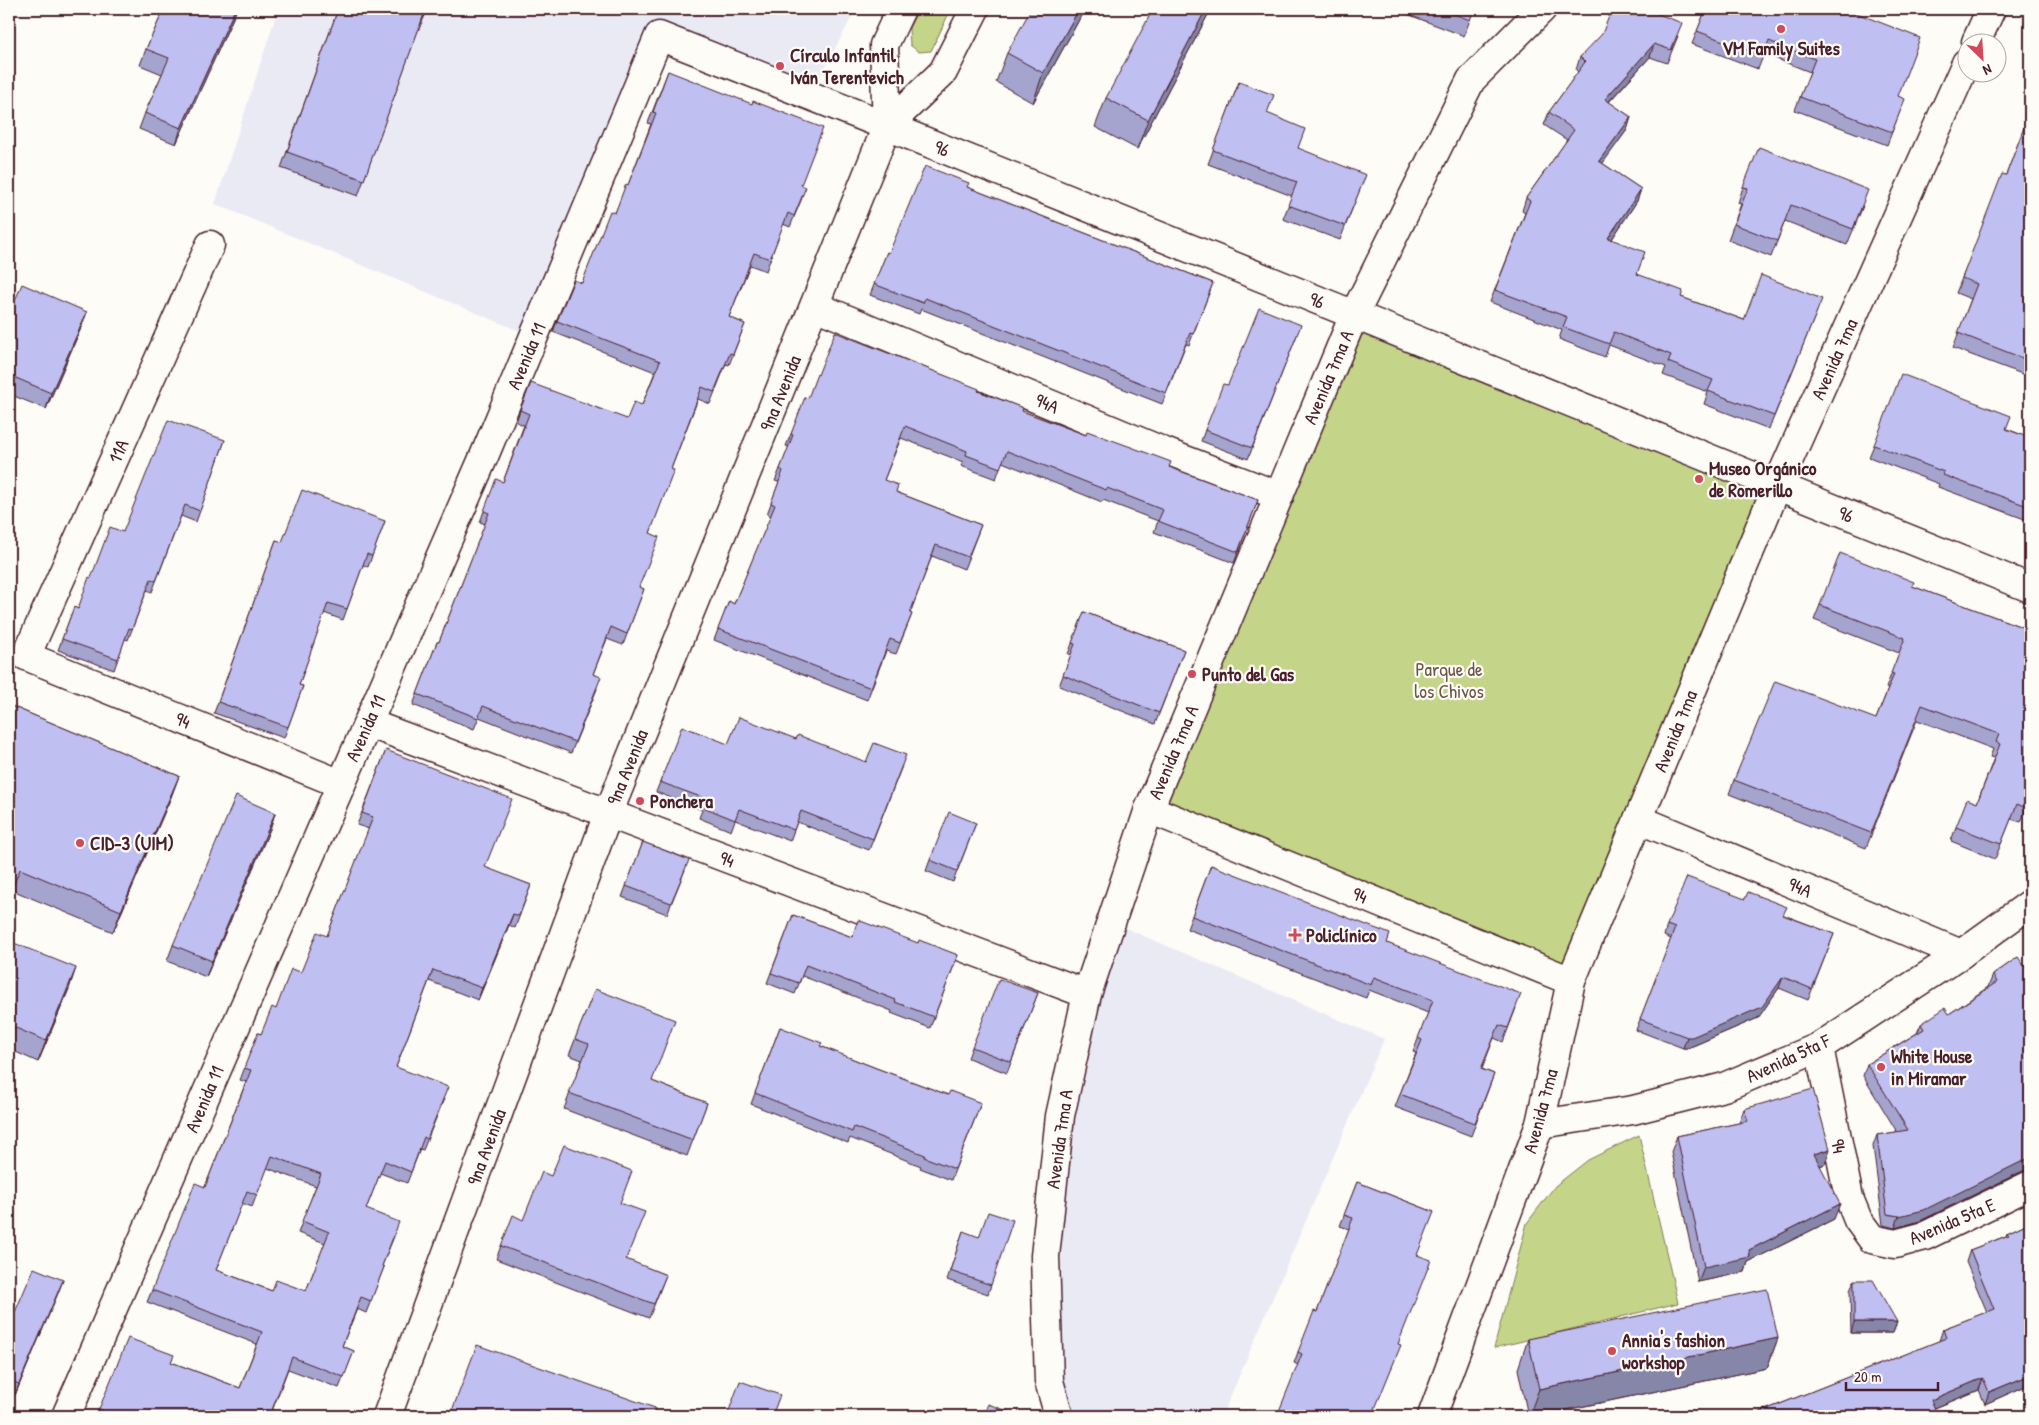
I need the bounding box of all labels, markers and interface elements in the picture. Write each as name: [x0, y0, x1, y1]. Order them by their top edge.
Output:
marker: VM Family Suites: [1775, 23, 1787, 35]
north arrow: [1956, 32, 2006, 82]
place label: VM Family Suites: [1722, 35, 1840, 62]
place label: Círculo Infantil Iván Terentevich: [790, 42, 904, 90]
marker: Círculo Infantil Iván Terentevich: [774, 60, 786, 72]
text: N: [1980, 60, 1995, 81]
street label: 96: [930, 133, 954, 163]
street label: 96: [1305, 285, 1329, 315]
street label: Avenida 7ma: [1805, 314, 1864, 404]
street label: Avenida 11: [500, 318, 552, 393]
street label: Avenida 7ma A: [1297, 326, 1359, 428]
street label: 9na Avenida: [753, 351, 807, 435]
street label: 94A: [1031, 386, 1063, 420]
street label: 11A: [101, 435, 135, 467]
place label: Museo Orgánico de Romerillo: [1709, 455, 1817, 503]
marker: Museo Orgánico de Romerillo: [1693, 473, 1705, 485]
street label: 96: [1834, 499, 1858, 529]
park label: Parque de los Chivos: [1414, 656, 1484, 704]
place label: Punto del Gas: [1202, 661, 1295, 687]
marker: Punto del Gas: [1186, 668, 1198, 680]
street label: Avenida 7ma: [1647, 686, 1703, 776]
street label: Avenida 11: [339, 691, 391, 765]
street label: Avenida 7ma A: [1142, 701, 1204, 803]
street label: 94: [172, 705, 194, 735]
street label: 9na Avenida: [600, 725, 654, 809]
place label: Ponchera: [650, 788, 714, 814]
marker: Ponchera: [634, 795, 646, 807]
place label: CID-3 (UIM): [90, 830, 174, 856]
marker: CID-3 (UIM): [74, 837, 86, 849]
street label: 94: [716, 844, 738, 874]
street label: 94A: [1784, 870, 1816, 904]
street label: 94: [1349, 880, 1371, 910]
place label: Policlínico: [1306, 922, 1377, 948]
marker: Policlínico: [1288, 928, 1302, 942]
street label: Avenida 5ta F: [1742, 1027, 1835, 1089]
place label: White House in Miramar: [1891, 1043, 1973, 1091]
street label: Avenida 11: [178, 1061, 230, 1136]
marker: White House in Miramar: [1875, 1061, 1887, 1073]
street label: Avenida 7ma: [1516, 1065, 1564, 1156]
street label: Avenida 7ma A: [1039, 1088, 1079, 1190]
street label: 9na Avenida: [460, 1105, 512, 1189]
street label: 94: [1825, 1137, 1853, 1155]
street label: Avenida 5ta E: [1905, 1191, 2000, 1251]
place label: Annia's fashion workshop: [1622, 1327, 1725, 1376]
marker: Annia's fashion workshop: [1606, 1345, 1618, 1357]
scale bar: [1846, 1360, 1939, 1392]
text: 20 m: [1854, 1366, 1881, 1387]

